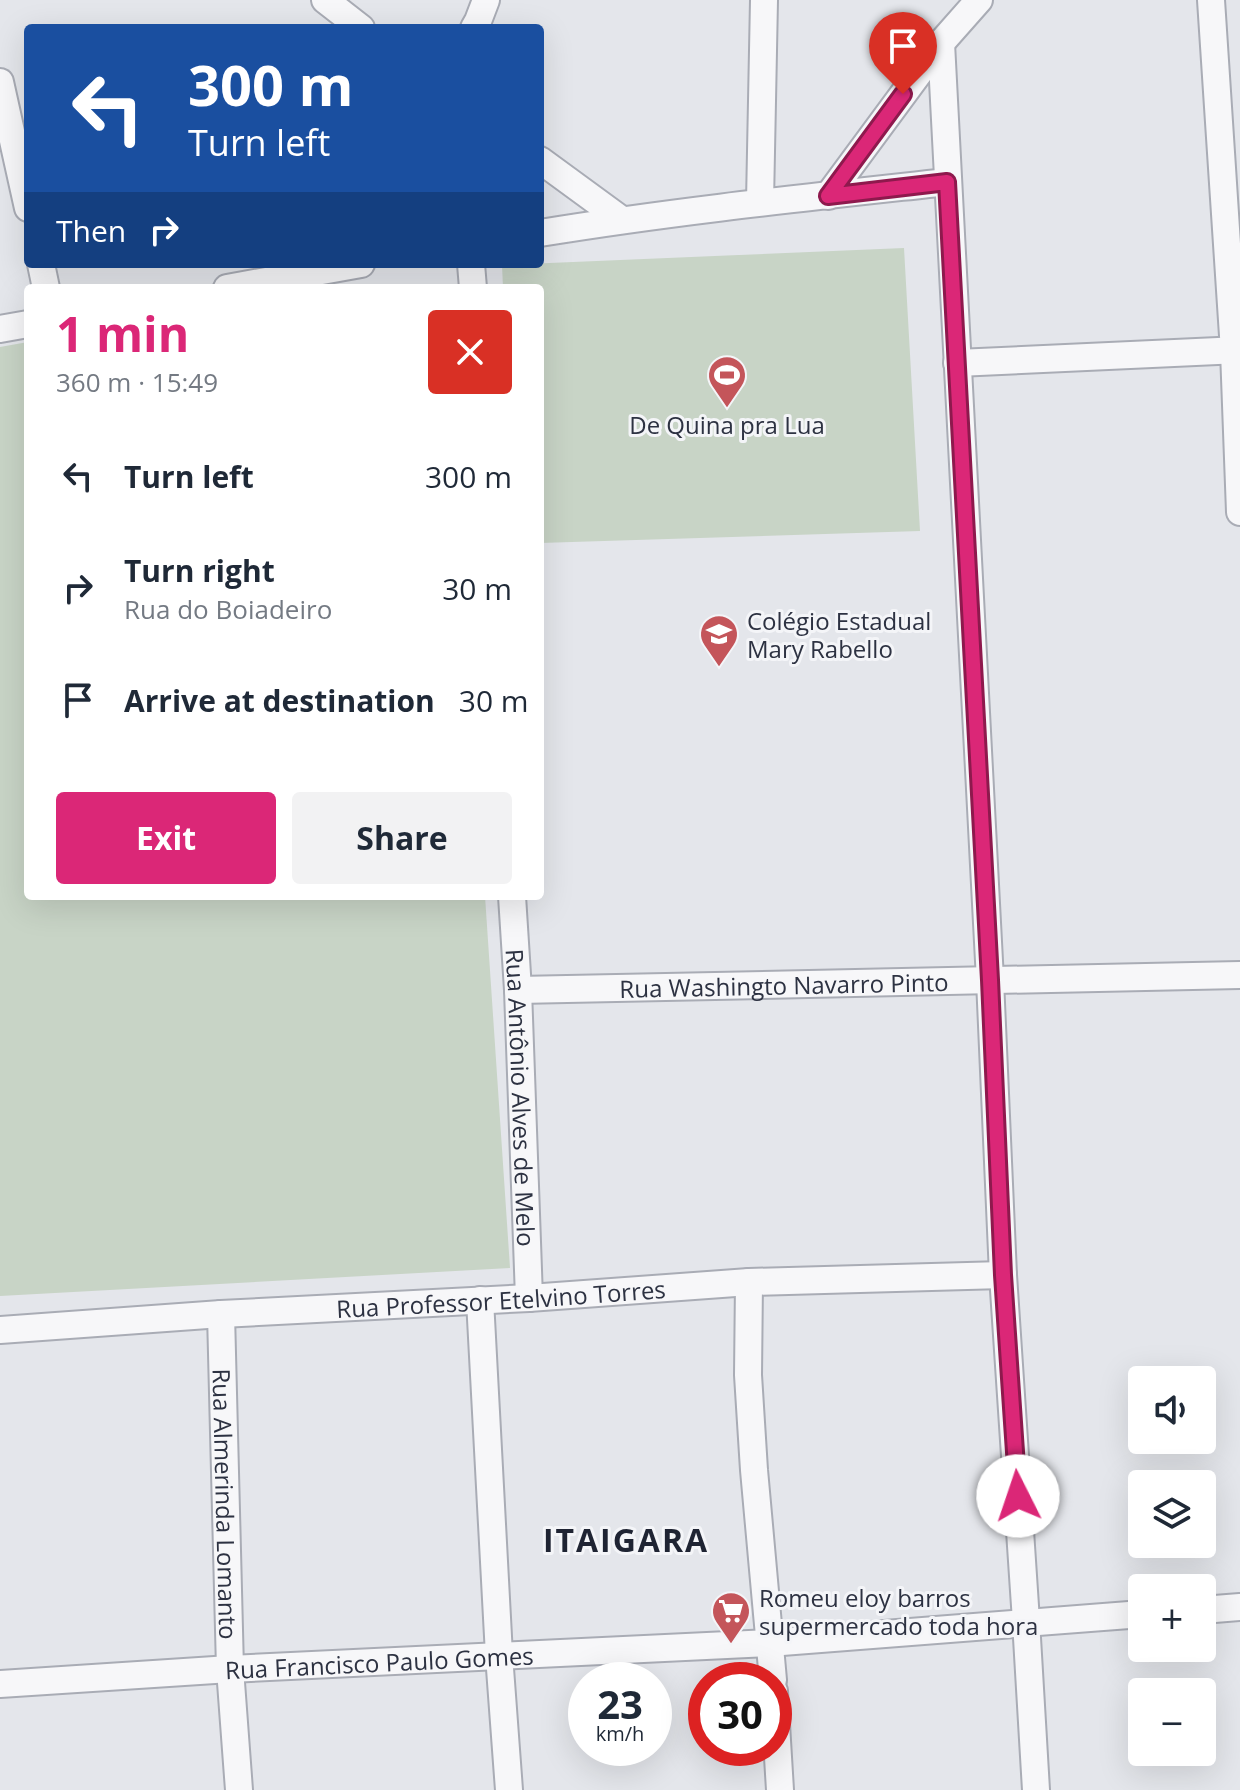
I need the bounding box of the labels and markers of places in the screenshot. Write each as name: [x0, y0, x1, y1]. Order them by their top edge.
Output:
pin: [869, 12, 937, 94]
sports icon: De Quina pra Lua: [706, 354, 748, 409]
place label: De Quina pra Lua: [629, 408, 825, 441]
place label: Colégio Estadual Mary Rabello: [747, 604, 931, 665]
school or university icon: Colégio Estadual Mary Rabello: [698, 613, 740, 668]
place label: Romeu eloy barros supermercado toda hora: [759, 1581, 1038, 1642]
supermarket icon: Romeu eloy barros supermercado toda hora: [710, 1590, 752, 1645]

